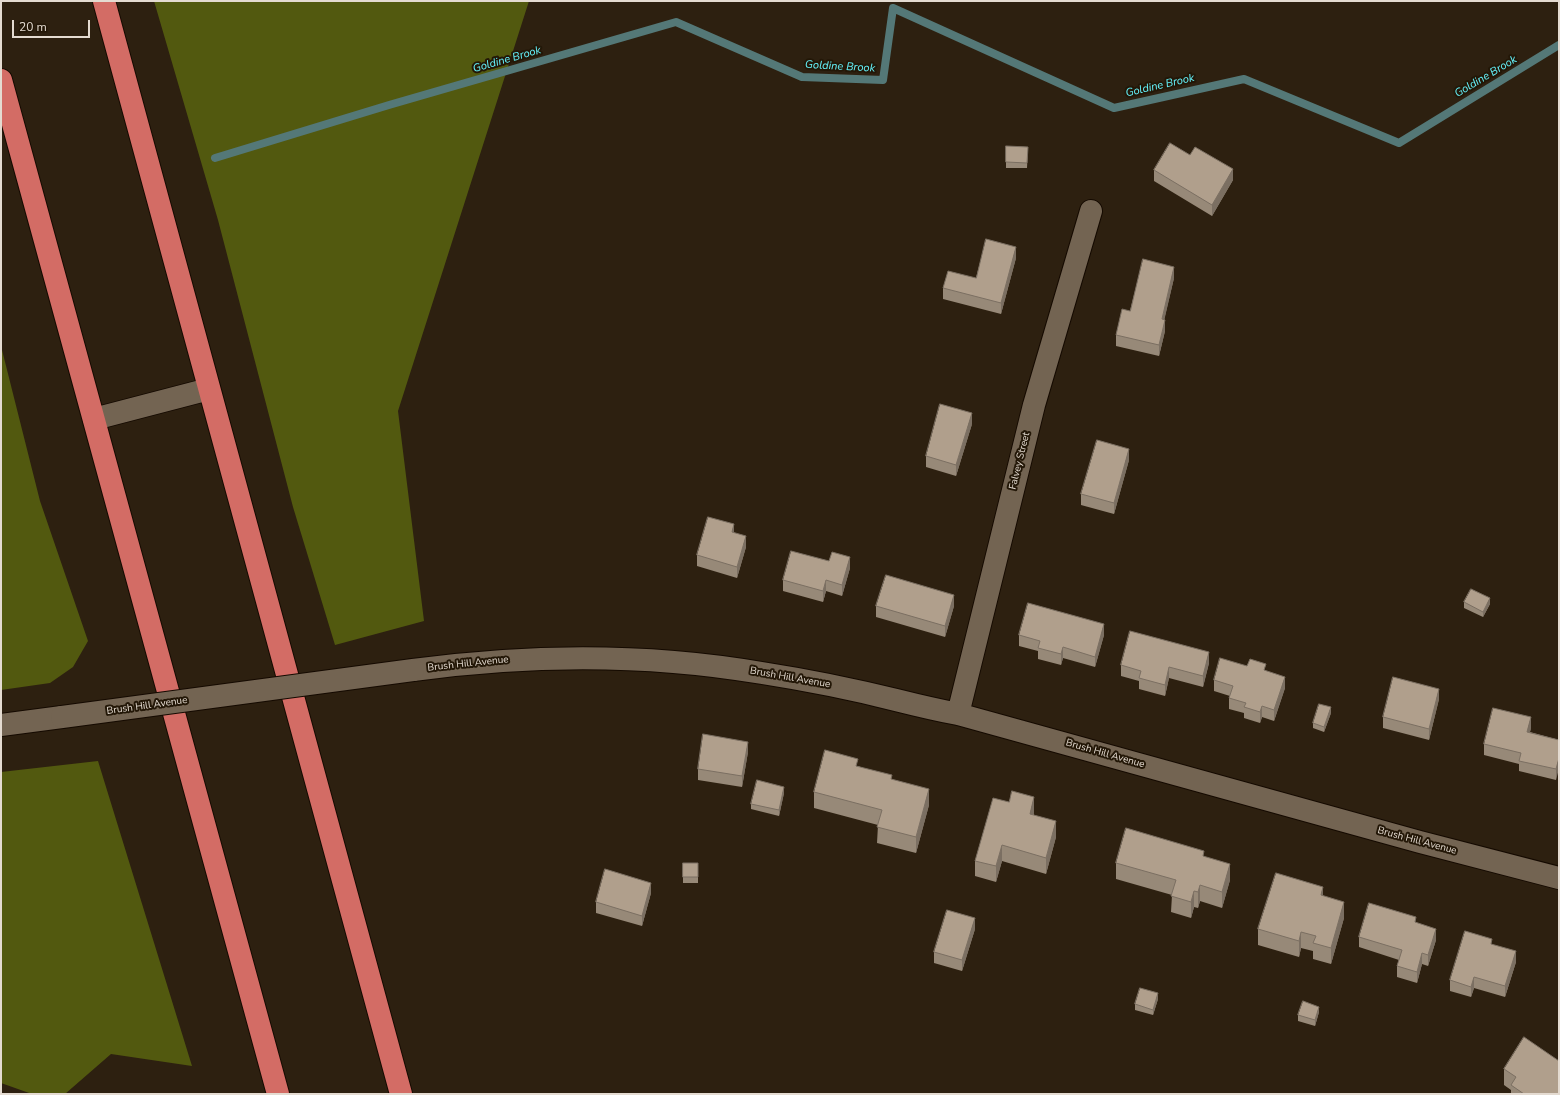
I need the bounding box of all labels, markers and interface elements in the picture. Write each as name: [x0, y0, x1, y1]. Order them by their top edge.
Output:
scale bar: [14, 12, 92, 38]
text: 20 m: [19, 19, 47, 35]
water label: Goldine Brook: [471, 44, 543, 76]
water label: Goldine Brook: [1453, 53, 1519, 101]
water label: Goldine Brook: [805, 59, 875, 75]
water label: Goldine Brook: [1124, 72, 1196, 100]
street label: Falvey Street: [1007, 431, 1033, 491]
street label: Brush Hill Avenue: [427, 654, 509, 674]
street label: Brush Hill Avenue: [749, 665, 831, 691]
street label: Brush Hill Avenue: [106, 694, 188, 718]
street label: Brush Hill Avenue: [1064, 737, 1146, 771]
street label: Brush Hill Avenue: [1376, 825, 1458, 857]

